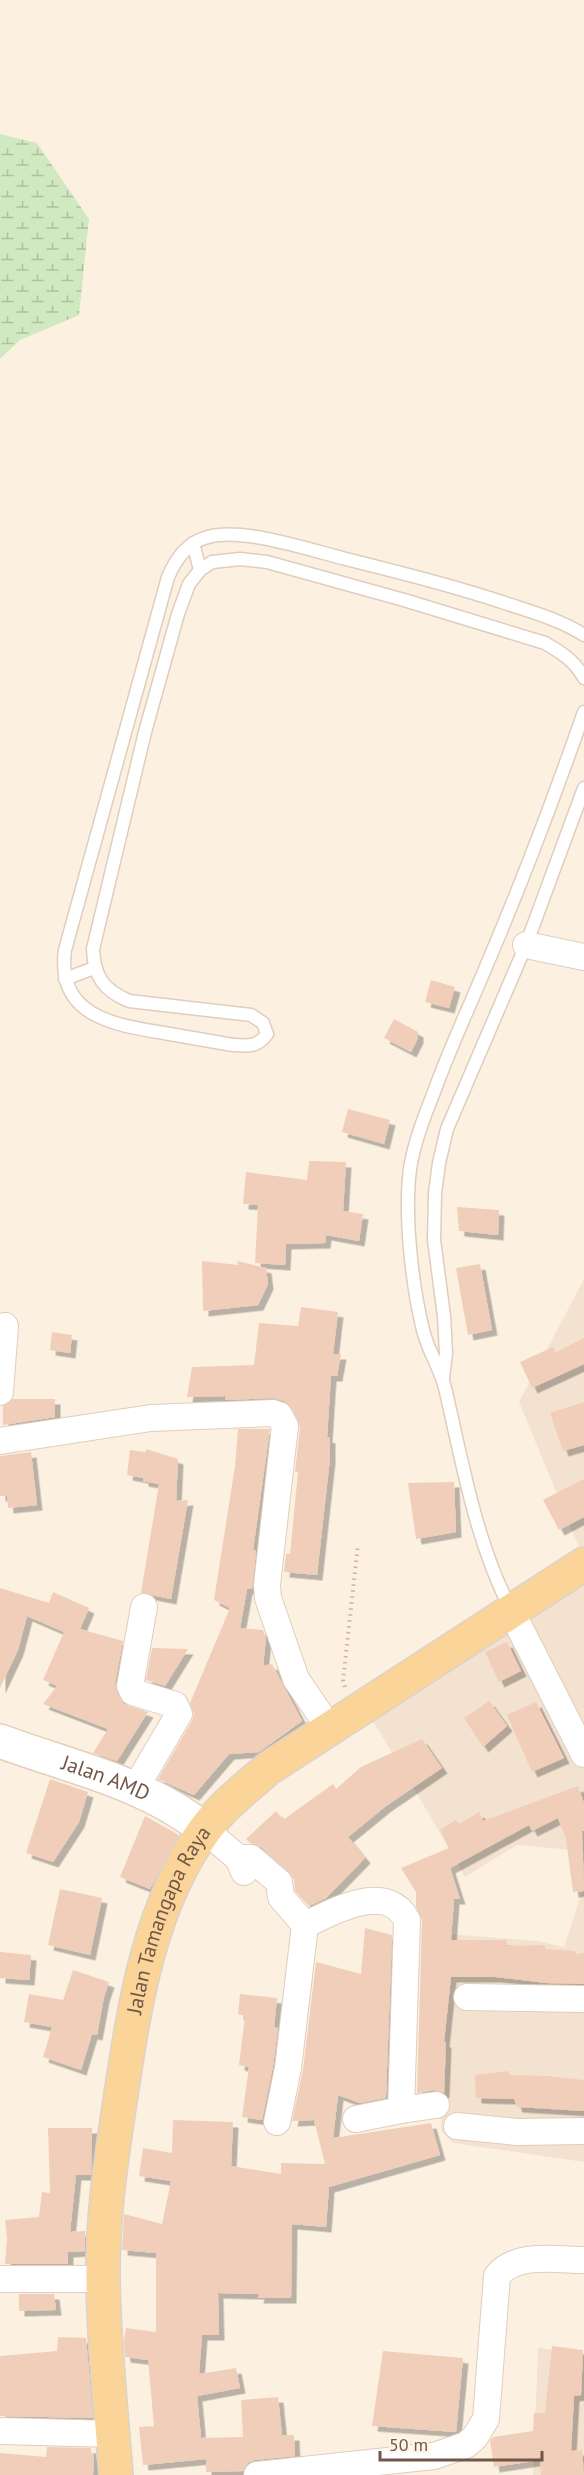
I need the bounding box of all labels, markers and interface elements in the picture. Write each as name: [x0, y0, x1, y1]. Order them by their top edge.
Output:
street label: Jalan AMD: [57, 1749, 154, 1807]
street label: Jalan Tamangapa Raya: [120, 1820, 216, 2017]
scale bar: [380, 2424, 542, 2462]
text: 50 m: [389, 2433, 428, 2456]

